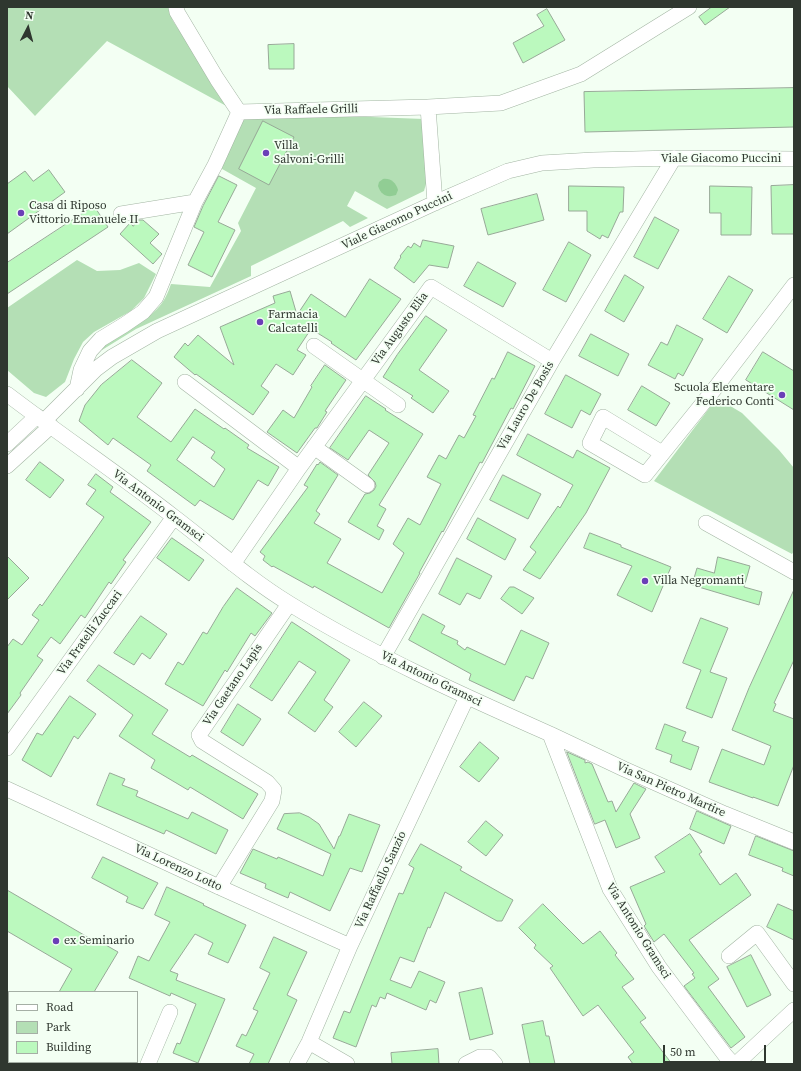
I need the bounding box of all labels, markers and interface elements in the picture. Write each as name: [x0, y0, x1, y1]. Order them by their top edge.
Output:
north arrow: [8, 8, 48, 48]
text: N: [25, 8, 34, 23]
street label: Via Raffaele Grilli: [264, 102, 358, 118]
place label: Villa Salvoni-Grilli: [274, 139, 344, 167]
marker: Villa Salvoni-Grilli: [261, 148, 271, 158]
street label: Viale Giacomo Puccini: [661, 152, 781, 166]
street label: Viale Giacomo Puccini: [339, 189, 455, 253]
place label: Casa di Riposo Vittorio Emanuele II: [29, 199, 138, 227]
marker: Casa di Riposo Vittorio Emanuele II: [16, 208, 26, 218]
street label: Via Augusto Elia: [369, 290, 431, 368]
place label: Farmacia Calcatelli: [268, 308, 318, 336]
marker: Farmacia Calcatelli: [255, 317, 265, 327]
street label: Via Lauro De Bosis: [495, 359, 557, 453]
place label: Scuola Elementare Federico Conti: [674, 381, 774, 409]
marker: Scuola Elementare Federico Conti: [777, 390, 787, 400]
street label: Via Antonio Gramsci: [109, 467, 207, 545]
place label: Villa Negromanti: [653, 574, 744, 588]
marker: Villa Negromanti: [640, 576, 650, 586]
street label: Via Fratelli Zuccari: [54, 588, 126, 678]
street label: Via Gaetano Lapis: [200, 641, 266, 729]
street label: Via Antonio Gramsci: [378, 648, 484, 710]
street label: Via San Pietro Martire: [614, 759, 728, 821]
street label: Via Raffaello Sanzio: [352, 829, 410, 931]
street label: Via Lorenzo Lotto: [132, 841, 224, 895]
street label: Via Antonio Gramsci: [603, 880, 673, 982]
place label: ex Seminario: [64, 934, 134, 948]
marker: ex Seminario: [51, 936, 61, 946]
legend: [8, 991, 138, 1063]
text: Road: [46, 999, 73, 1015]
text: Park: [46, 1019, 71, 1035]
scale bar: [665, 1037, 768, 1063]
text: Building: [46, 1039, 91, 1055]
text: 50 m: [670, 1044, 696, 1060]

